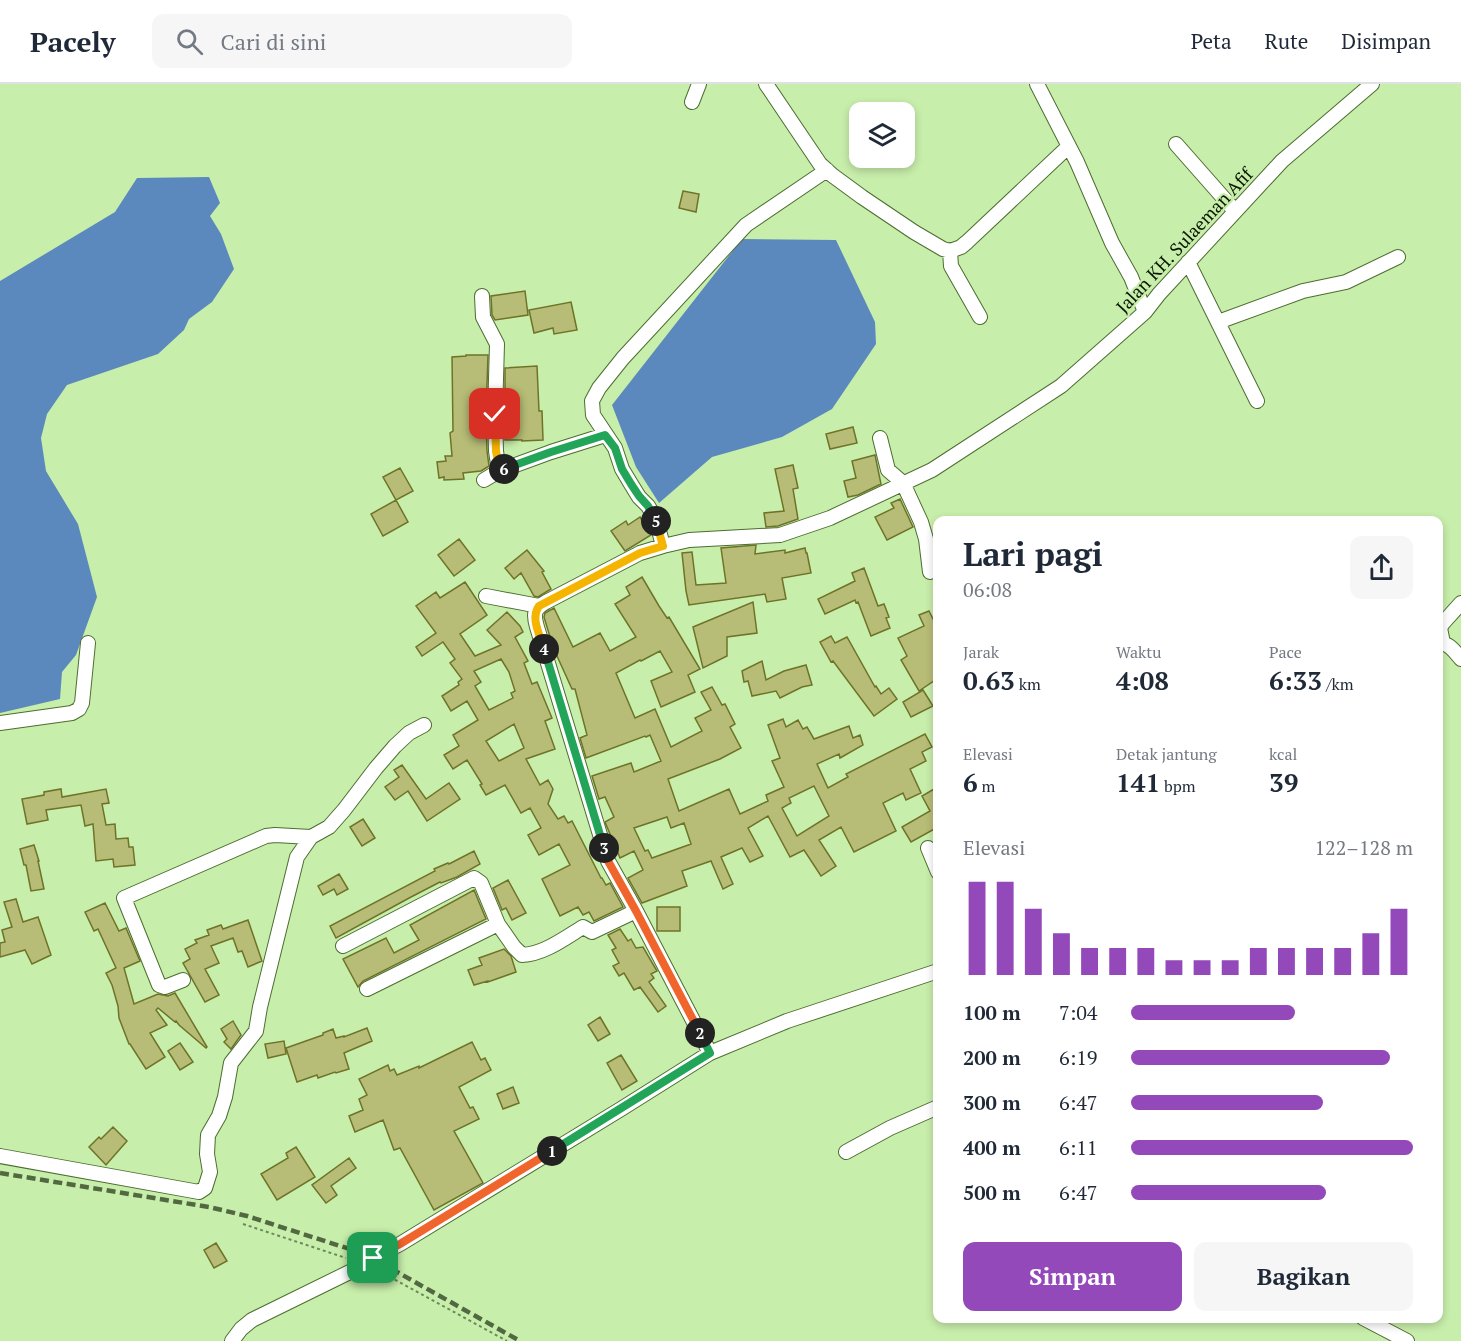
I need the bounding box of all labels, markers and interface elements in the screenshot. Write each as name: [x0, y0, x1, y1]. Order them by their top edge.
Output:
search box: [152, 14, 572, 68]
text: Pacely: [30, 23, 116, 60]
icon: search: [173, 25, 206, 58]
text: Cari di sini: [221, 27, 326, 56]
text: Peta: [1191, 27, 1232, 55]
text: Rute: [1265, 27, 1308, 55]
text: Disimpan: [1341, 27, 1431, 55]
map controls: [849, 102, 915, 168]
button: layers: [849, 102, 915, 168]
street label: Jalan KH. Sulaeman Afif: [1110, 161, 1259, 318]
pin: [469, 388, 520, 439]
icon: check: [478, 397, 511, 430]
pin: 6: [489, 454, 519, 484]
text: 6: [499, 458, 509, 480]
pin: 5: [641, 506, 671, 536]
text: 5: [651, 510, 661, 532]
text: Lari pagi: [963, 532, 1103, 575]
button: share: [1350, 536, 1413, 599]
text: 06:08: [963, 576, 1012, 603]
pin: 4: [529, 634, 559, 664]
text: 4: [539, 638, 549, 660]
text: Jarak: [963, 641, 999, 663]
text: Waktu: [1116, 641, 1161, 663]
text: Pace: [1269, 641, 1302, 663]
text: 0.63: [963, 663, 1015, 697]
text: 4:08: [1116, 663, 1169, 697]
text: 6:33: [1269, 663, 1322, 697]
text: km: [1015, 673, 1041, 695]
text: /km: [1322, 673, 1353, 695]
text: Elevasi: [963, 743, 1013, 765]
text: Detak jantung: [1116, 743, 1217, 765]
text: kcal: [1269, 743, 1297, 765]
text: 6: [963, 765, 978, 799]
text: 141: [1116, 765, 1160, 799]
text: 39: [1269, 765, 1298, 799]
text: m: [978, 775, 995, 797]
text: bpm: [1160, 775, 1196, 797]
pin: 3: [589, 833, 619, 863]
text: Elevasi: [963, 834, 1025, 861]
text: 122–128 m: [1314, 834, 1413, 861]
text: 3: [599, 837, 609, 859]
text: 100 m: [963, 999, 1021, 1026]
text: 7:04: [1059, 999, 1098, 1026]
pin: 2: [685, 1018, 715, 1048]
text: 2: [695, 1022, 705, 1044]
text: 200 m: [963, 1044, 1021, 1071]
text: 6:19: [1059, 1044, 1098, 1071]
text: 300 m: [963, 1089, 1021, 1116]
text: 6:47: [1059, 1089, 1098, 1116]
text: 400 m: [963, 1134, 1021, 1161]
text: 6:11: [1059, 1134, 1098, 1161]
pin: 1: [537, 1136, 567, 1166]
text: 1: [547, 1140, 557, 1162]
text: 500 m: [963, 1179, 1021, 1206]
text: 6:47: [1059, 1179, 1098, 1206]
pin: [347, 1232, 398, 1283]
icon: arrive: [356, 1241, 389, 1274]
button: Simpan: [963, 1242, 1182, 1311]
button: Bagikan: [1194, 1242, 1413, 1311]

